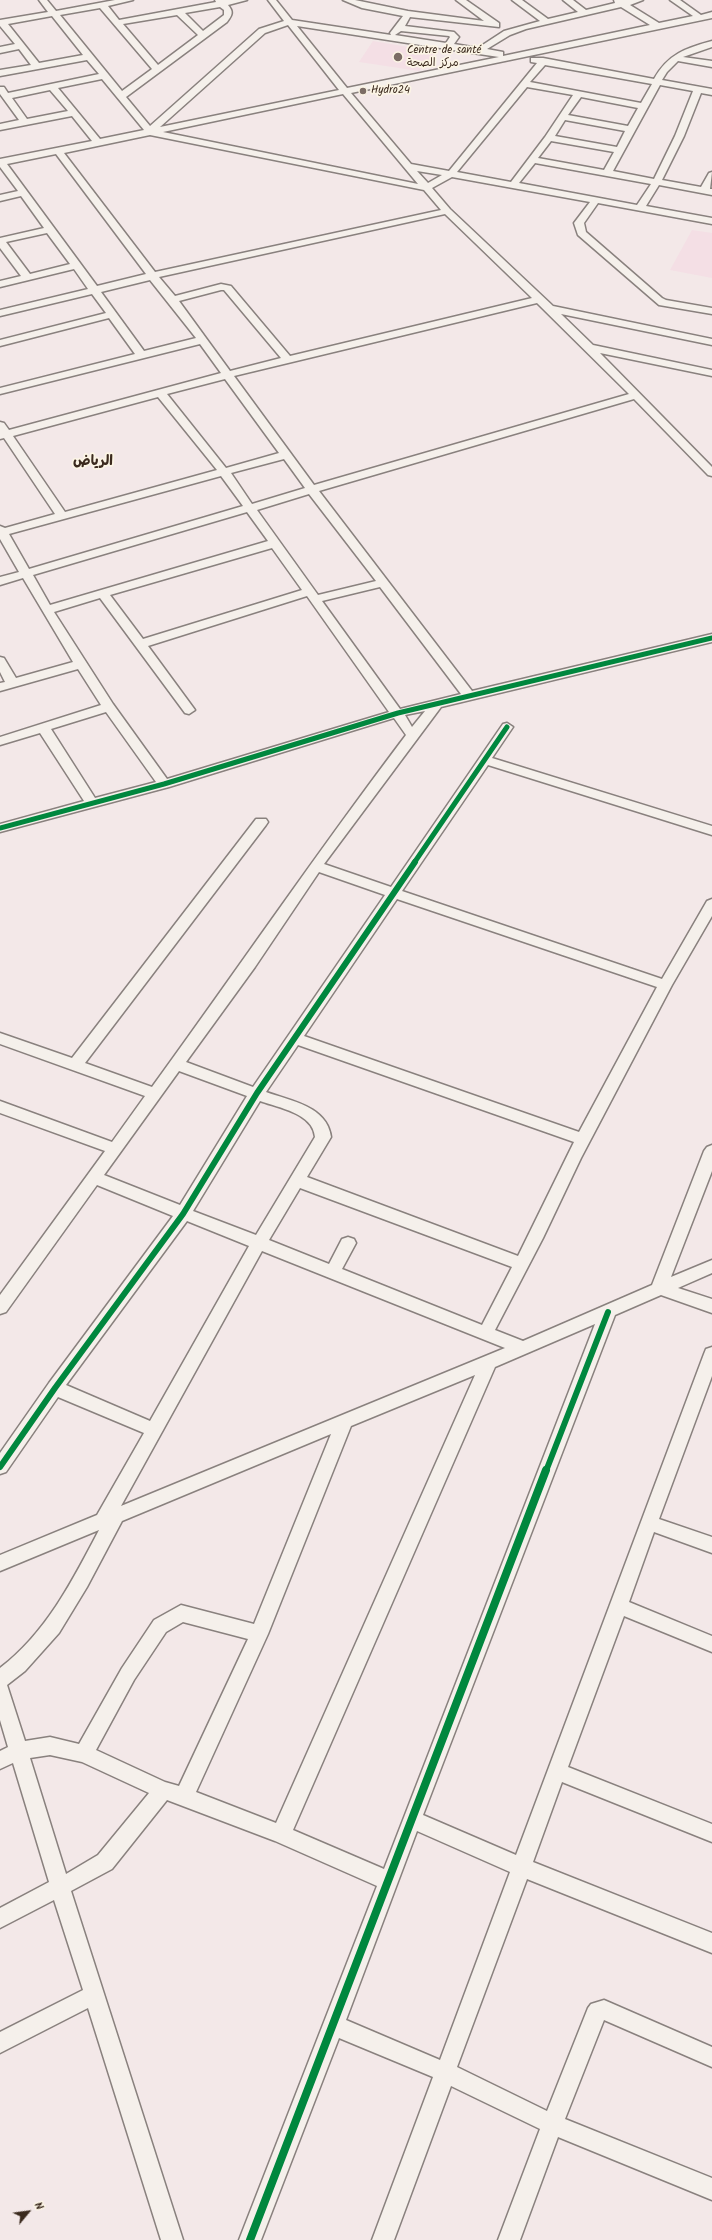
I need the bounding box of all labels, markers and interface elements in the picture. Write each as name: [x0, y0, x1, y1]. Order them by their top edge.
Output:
place label: Centre de santé مركز الصحة: [407, 44, 481, 70]
marker: Centre de santé مركز الصحة: [392, 51, 404, 63]
place label: Hydro24: [371, 84, 410, 98]
marker: Hydro24: [358, 86, 368, 96]
district label: الرياض: [73, 455, 113, 471]
north arrow: [8, 2192, 48, 2232]
text: N: [29, 2199, 48, 2214]

